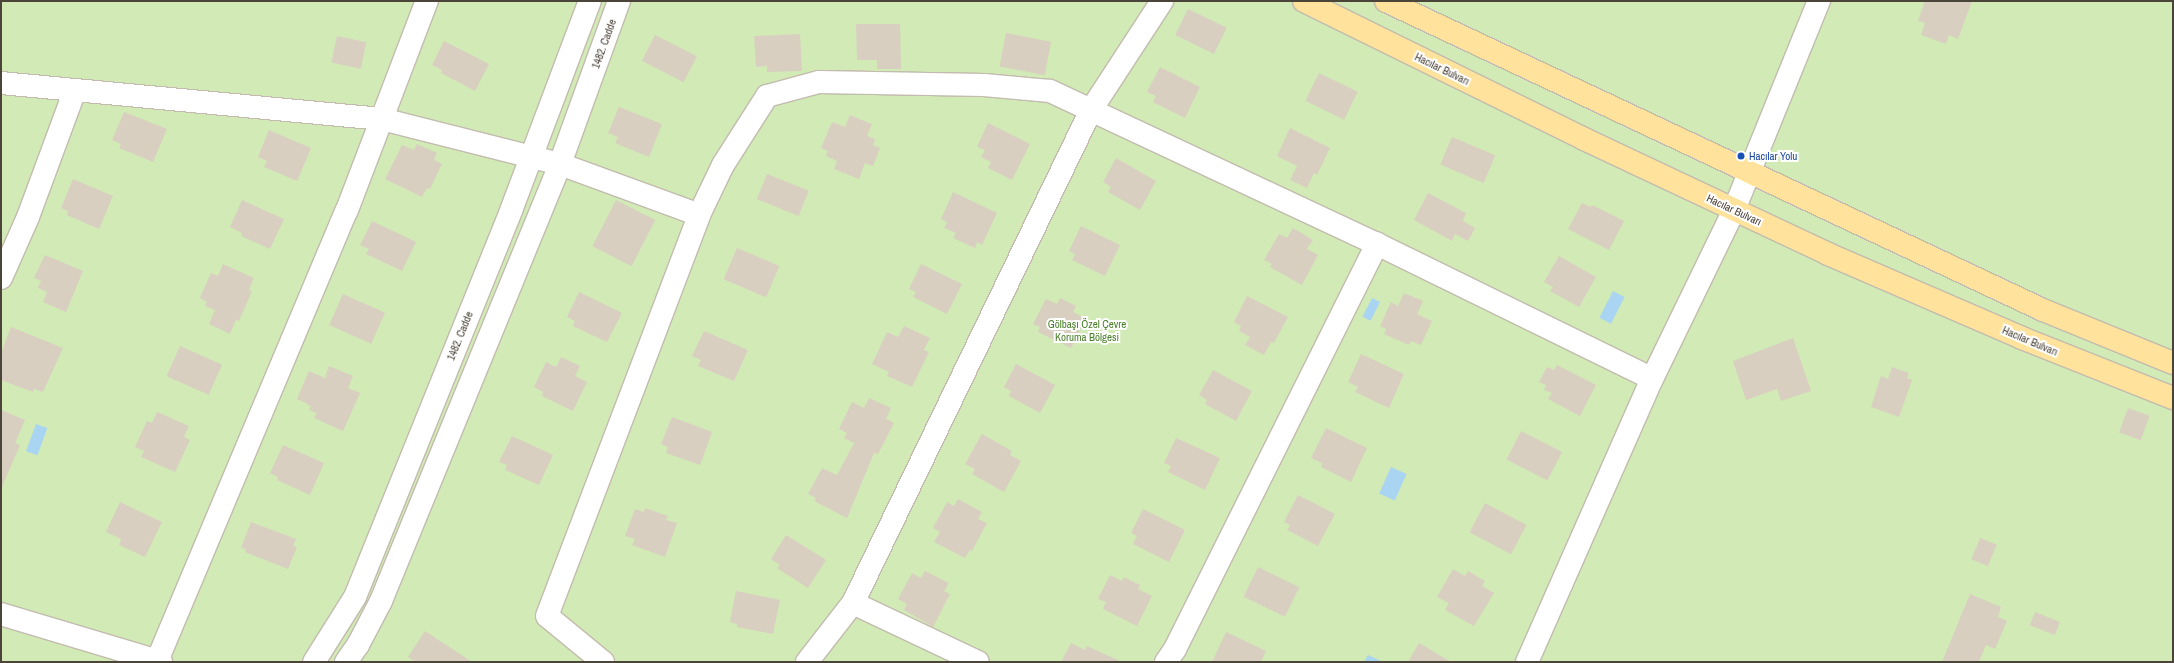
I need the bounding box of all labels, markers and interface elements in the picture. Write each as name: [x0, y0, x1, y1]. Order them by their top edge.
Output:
street label: 1482. Cadde: [589, 17, 619, 71]
street label: Hacılar Bulvarı: [1413, 50, 1471, 88]
place label: Hacılar Yolu: [1749, 149, 1797, 163]
marker: Hacılar Yolu: [1736, 151, 1746, 161]
street label: Hacılar Bulvarı: [1704, 192, 1764, 228]
street label: 1482. Cadde: [444, 310, 476, 362]
park label: Gölbaşı Özel Çevre Koruma Bölgesi: [1048, 318, 1126, 344]
street label: Hacılar Bulvarı: [2000, 323, 2060, 359]

